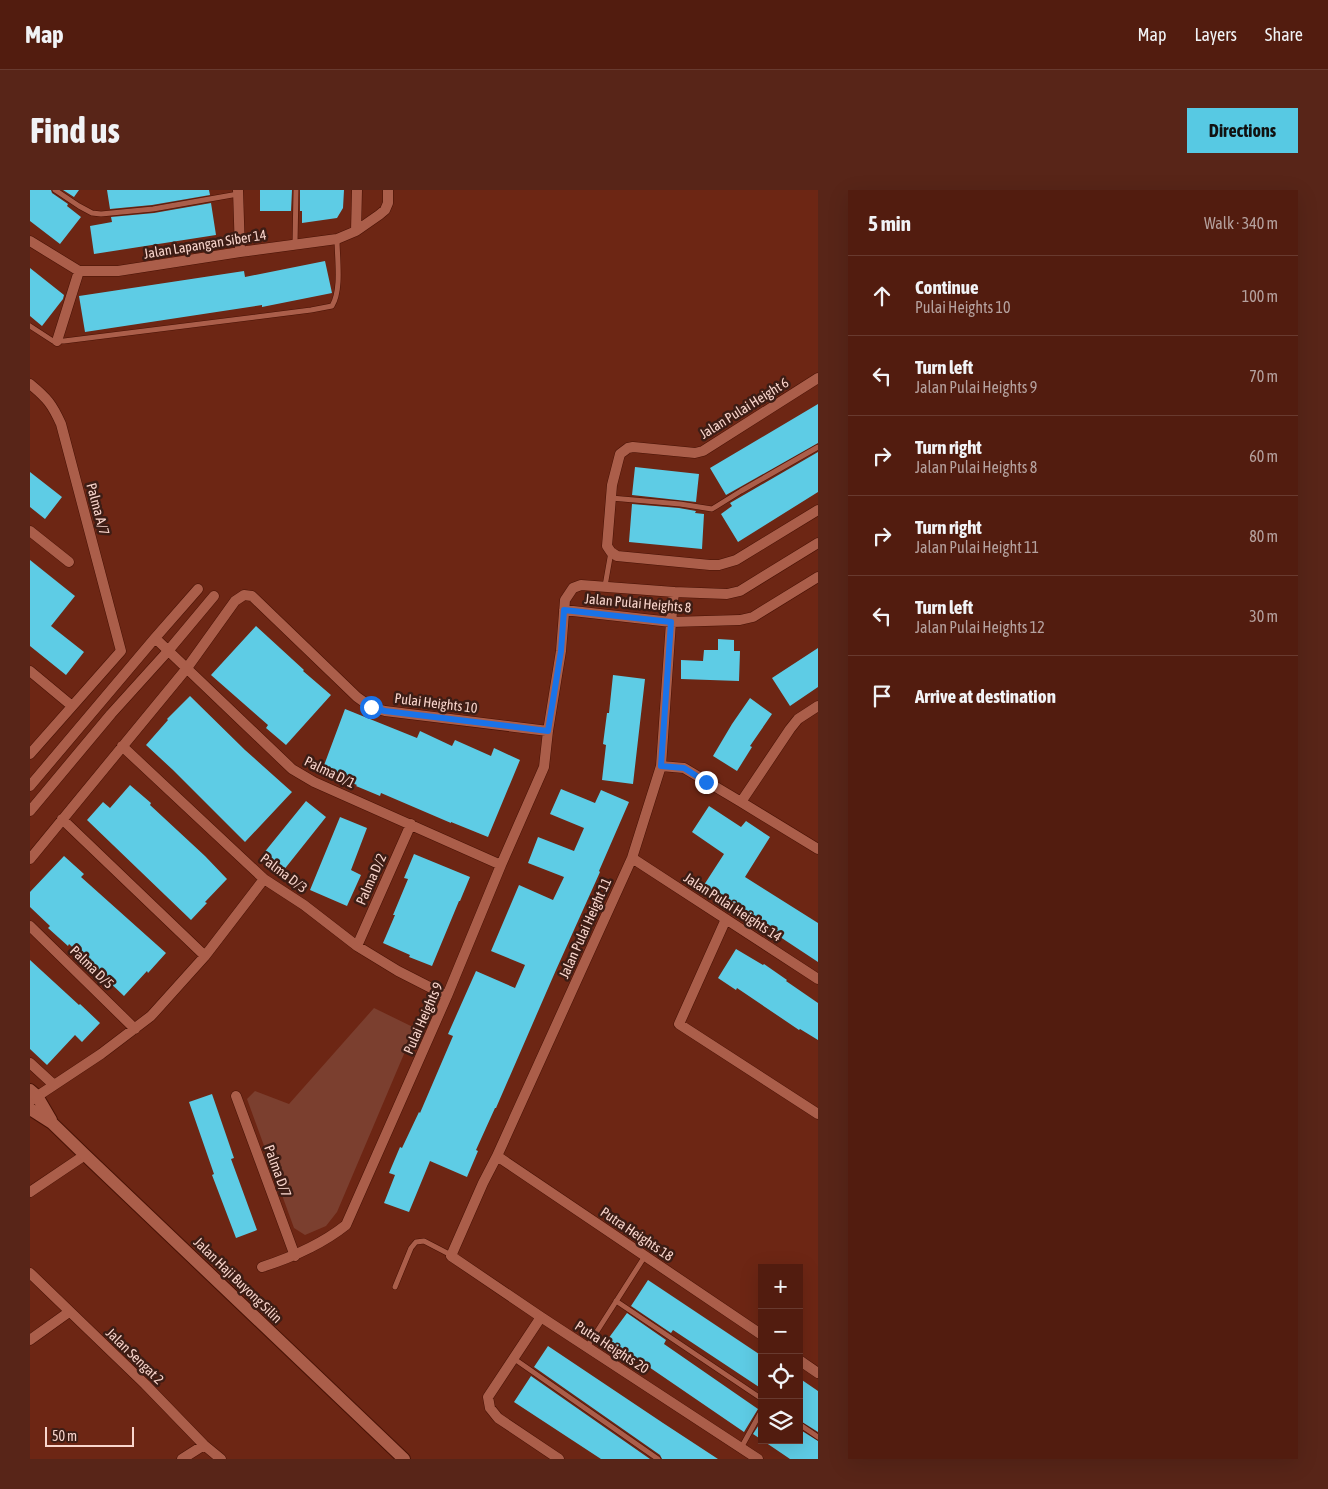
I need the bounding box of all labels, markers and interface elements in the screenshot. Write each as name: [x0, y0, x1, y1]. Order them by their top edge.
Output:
text: Map: [25, 21, 64, 48]
text: Map: [1137, 24, 1166, 45]
text: Layers: [1194, 24, 1237, 45]
text: Share: [1265, 24, 1303, 45]
button: Directions: [1187, 108, 1298, 153]
text: Find us: [30, 110, 120, 150]
text: 5 min: [868, 211, 911, 235]
text: Walk · 340 m: [1204, 214, 1278, 232]
street label: Jalan Lapangan Siber 14: [142, 226, 268, 262]
text: Continue: [915, 276, 979, 298]
icon: ahead: [868, 282, 896, 310]
text: 100 m: [1242, 287, 1278, 305]
text: Pulai Heights 10: [915, 298, 1011, 316]
text: Turn left: [915, 356, 973, 378]
icon: left: [868, 362, 896, 390]
text: 70 m: [1249, 367, 1278, 385]
street label: Jalan Pulai Height 6: [697, 374, 792, 442]
text: Jalan Pulai Heights 9: [915, 378, 1037, 396]
text: Turn right: [915, 436, 982, 458]
icon: right: [868, 442, 896, 470]
text: 60 m: [1249, 447, 1278, 465]
text: Jalan Pulai Heights 8: [915, 458, 1037, 476]
street label: Palma A/7: [83, 481, 113, 537]
text: Turn right: [915, 516, 982, 538]
icon: right: [868, 522, 896, 550]
text: 80 m: [1249, 527, 1278, 545]
text: Jalan Pulai Height 11: [915, 538, 1039, 556]
street label: Jalan Pulai Heights 8: [584, 590, 692, 616]
text: Turn left: [915, 596, 973, 618]
icon: left: [868, 602, 896, 630]
text: 30 m: [1249, 607, 1278, 625]
text: Jalan Pulai Heights 12: [915, 618, 1045, 636]
icon: arrive: [868, 682, 896, 710]
text: Arrive at destination: [915, 685, 1056, 707]
street label: Pulai Heights 10: [394, 690, 479, 716]
route start: [360, 696, 383, 719]
street label: Palma D/1: [302, 753, 358, 791]
route end: [695, 771, 718, 794]
street label: Palma D/3: [257, 850, 311, 896]
street label: Palma D/2: [353, 851, 389, 907]
street label: Jalan Pulai Heights 14: [681, 869, 785, 945]
street label: Jalan Pulai Height 11: [556, 875, 614, 981]
street label: Palma D/5: [67, 942, 117, 992]
street label: Pulai Heights 9: [400, 980, 446, 1056]
street label: Palma D/7: [261, 1143, 295, 1199]
street label: Putra Heights 18: [597, 1204, 677, 1264]
street label: Jalan Haji Buyong Silin: [191, 1234, 285, 1326]
map controls: [758, 1264, 803, 1444]
button: +: [758, 1264, 803, 1309]
button: −: [758, 1309, 803, 1354]
street label: Putra Heights 20: [572, 1317, 652, 1377]
street label: Jalan Sengat 2: [103, 1325, 167, 1387]
button: locate: [758, 1354, 803, 1399]
button: layers: [758, 1399, 803, 1444]
scale bar: [45, 1424, 134, 1447]
text: 50 m: [52, 1428, 77, 1444]

